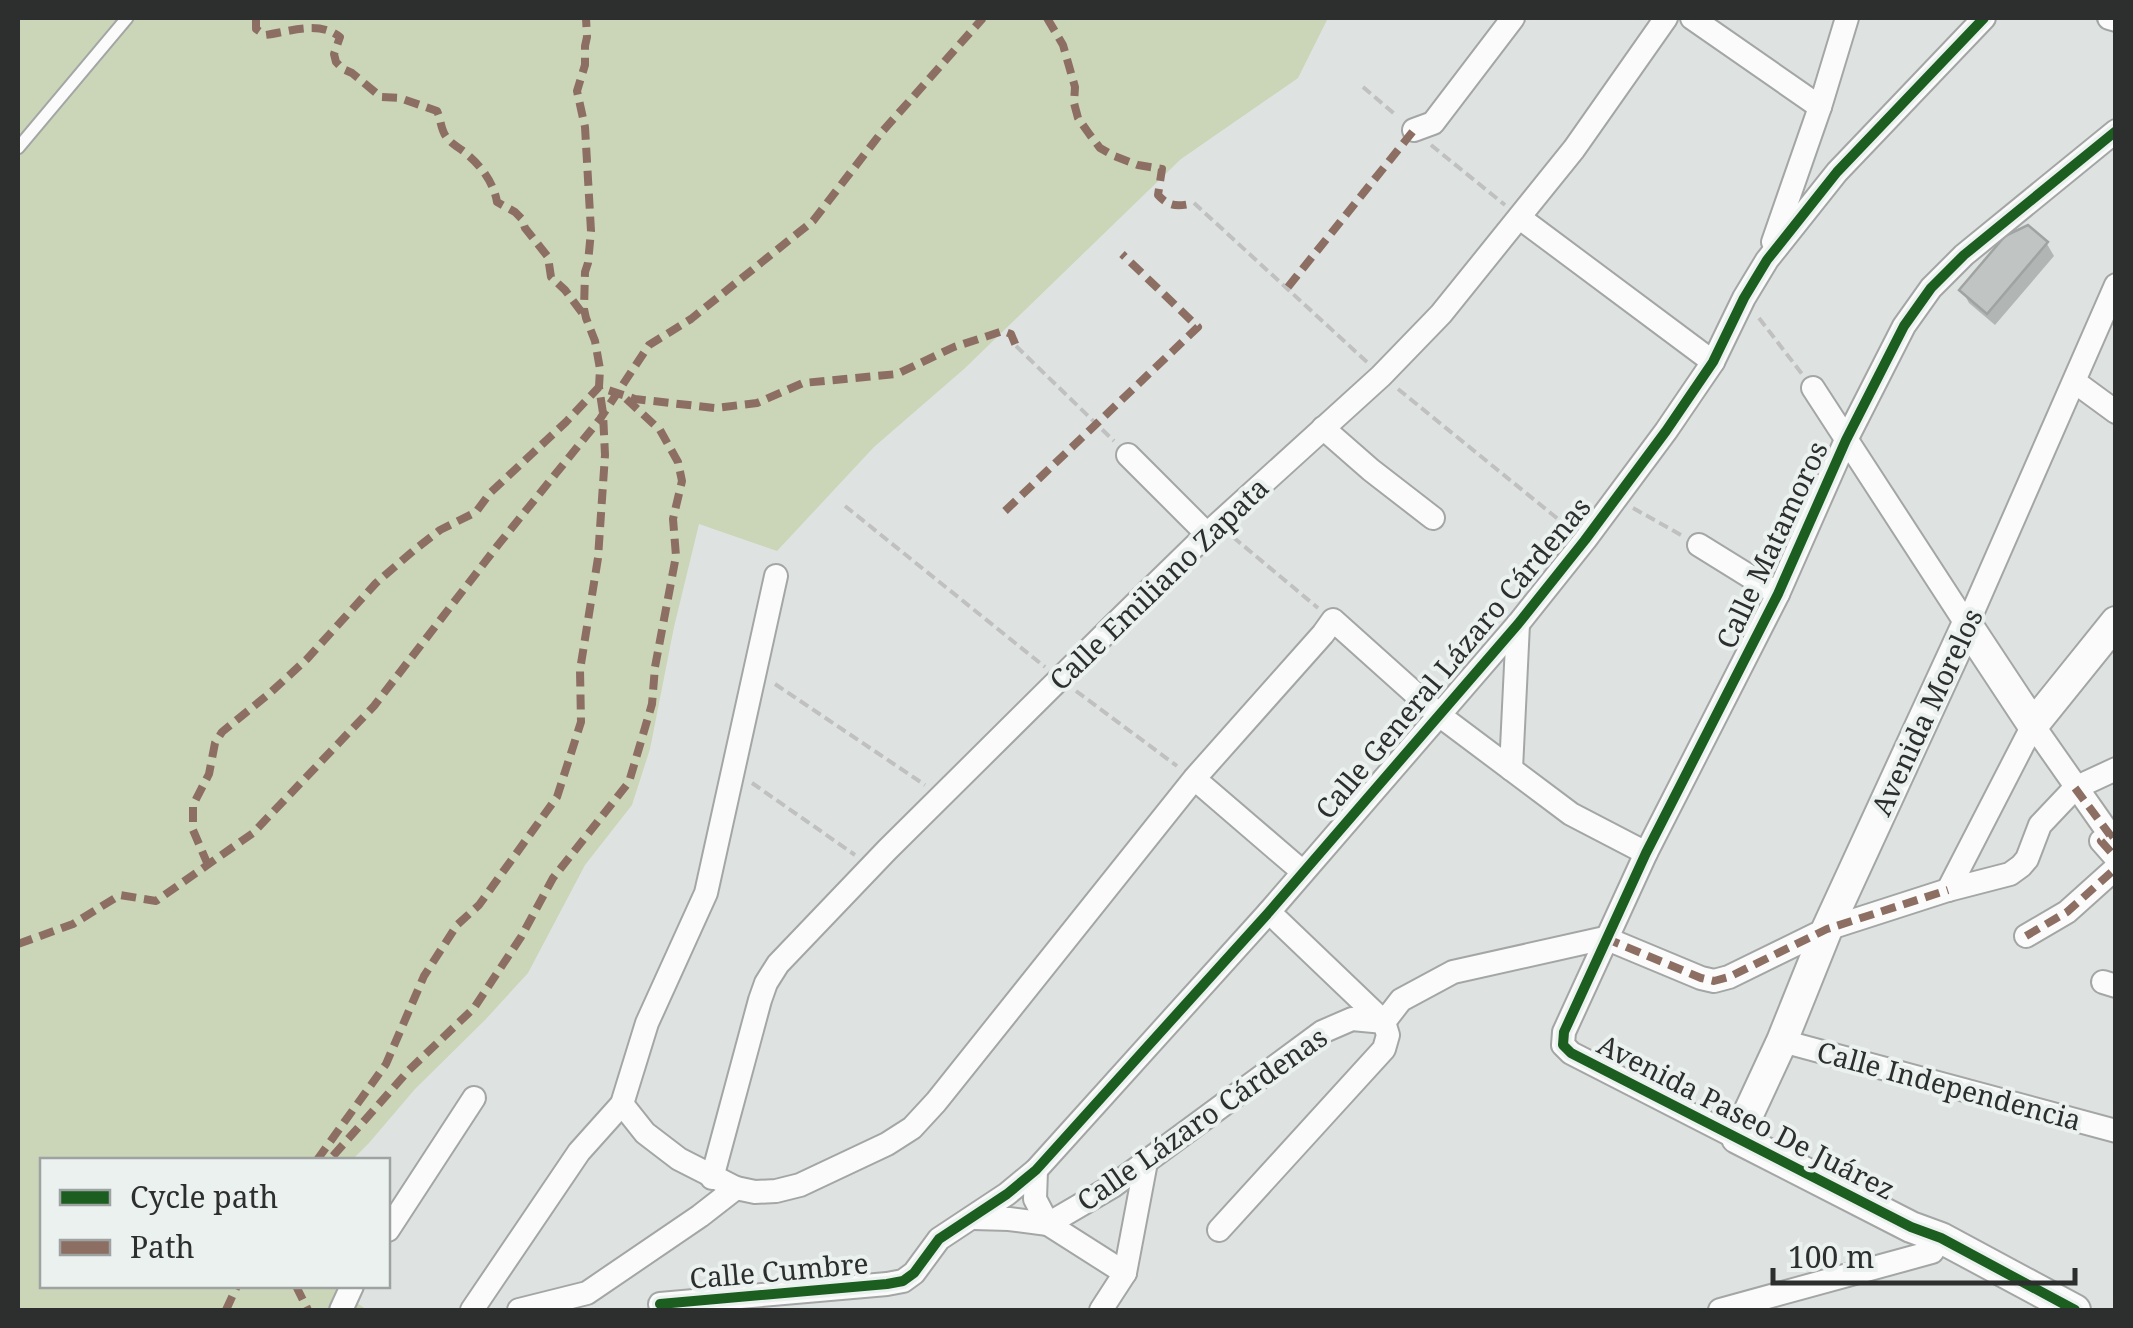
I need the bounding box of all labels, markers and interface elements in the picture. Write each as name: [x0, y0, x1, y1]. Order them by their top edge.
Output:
street label: Calle Matamoros: [1706, 435, 1836, 654]
street label: Calle Emiliano Zapata: [1040, 468, 1276, 698]
street label: Calle General Lázaro Cárdenas: [1306, 488, 1598, 826]
street label: Avenida Morelos: [1861, 602, 1991, 821]
street label: Calle Lázaro Cárdenas: [1069, 1017, 1334, 1219]
street label: Avenida Paseo De Juárez: [1591, 1025, 1902, 1208]
street label: Calle Independencia: [1813, 1031, 2086, 1139]
legend: [40, 1158, 390, 1288]
text: Cycle path: [130, 1176, 278, 1217]
scale bar: [1773, 1223, 2076, 1285]
text: Path: [130, 1226, 195, 1267]
text: 100 m: [1788, 1236, 1874, 1277]
street label: Calle Cumbre: [688, 1243, 870, 1297]

